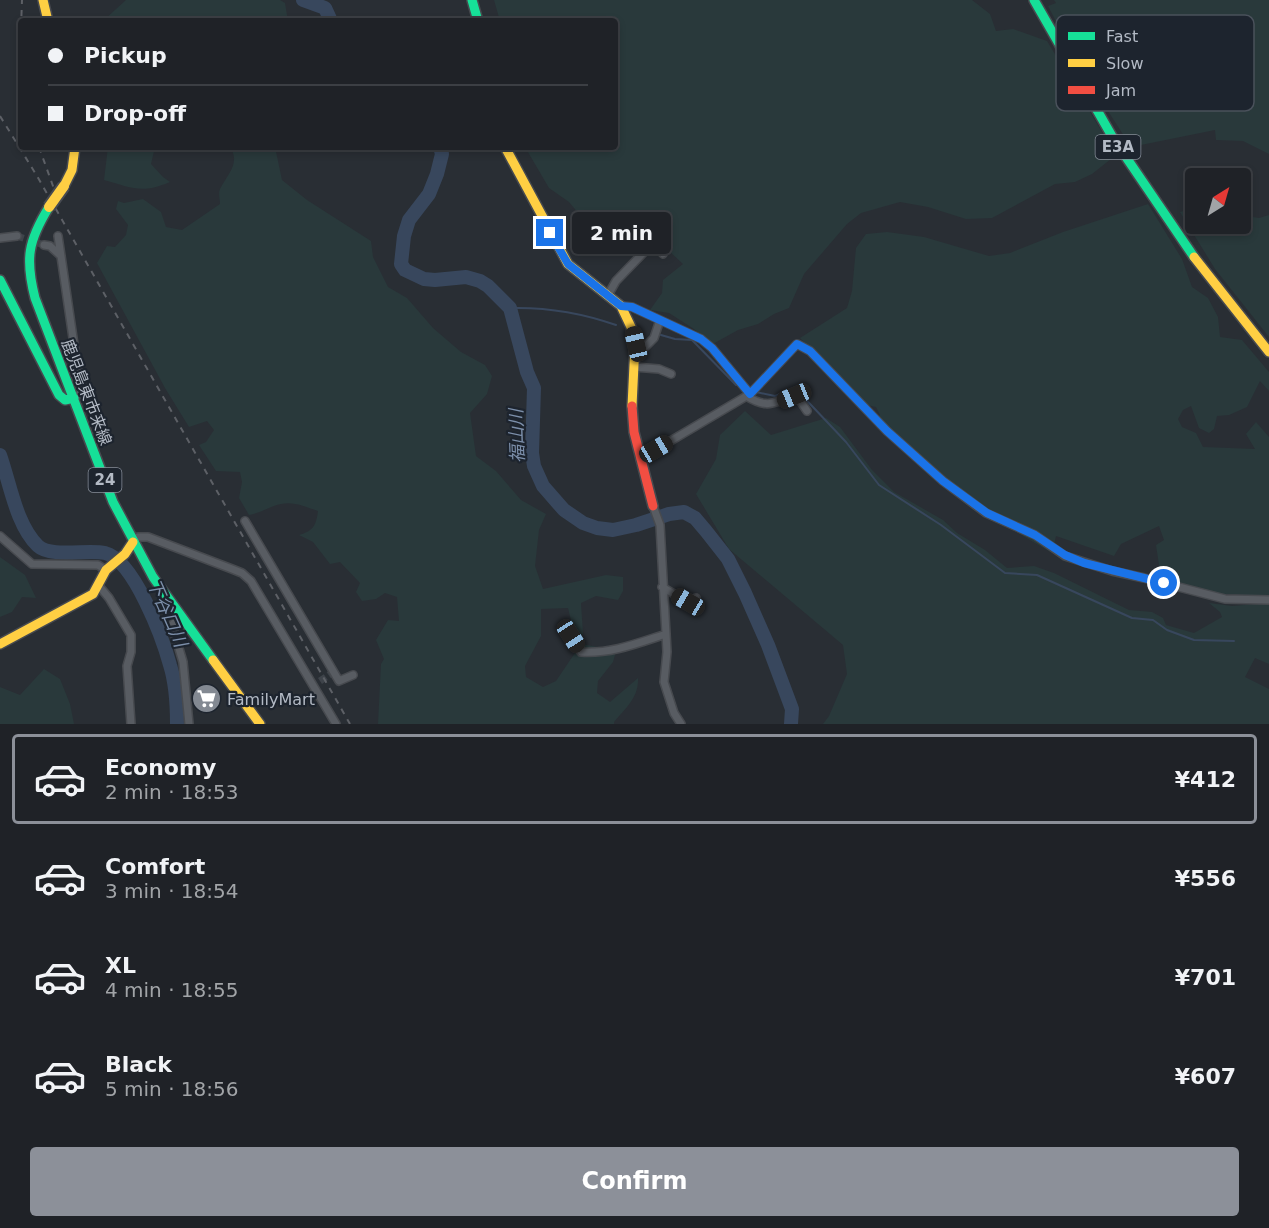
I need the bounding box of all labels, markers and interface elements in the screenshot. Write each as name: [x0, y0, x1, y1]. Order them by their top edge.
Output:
legend: [1056, 15, 1254, 111]
text: Fast: [1106, 27, 1138, 46]
text: Pickup: [84, 43, 167, 68]
text: Slow: [1106, 54, 1143, 73]
text: Jam: [1105, 81, 1136, 100]
text: Drop-off: [84, 101, 186, 126]
road number: E3A: [1096, 135, 1140, 159]
north arrow: [1185, 168, 1251, 234]
map controls: [1185, 168, 1251, 234]
callout: 2 min: [571, 212, 670, 254]
route end: [536, 219, 563, 246]
text: 2 min: [590, 221, 653, 245]
car: [623, 324, 649, 364]
street label: 鹿児島東市来線: [58, 336, 115, 448]
car: [774, 381, 814, 411]
water label: 福山川: [505, 407, 528, 463]
car: [636, 432, 676, 466]
road number: 24: [88, 468, 122, 492]
route start: [1150, 569, 1177, 596]
water label: 下谷口川: [143, 576, 193, 652]
car: [668, 585, 708, 619]
car: [554, 616, 588, 656]
supermarket icon: FamilyMart: [190, 683, 222, 715]
place label: FamilyMart: [227, 690, 315, 709]
icon: car: [33, 752, 87, 806]
text: Economy: [105, 755, 216, 780]
text: ¥412: [1175, 767, 1236, 792]
text: 2 min · 18:53: [105, 780, 239, 804]
icon: car: [33, 851, 87, 905]
text: Comfort: [105, 854, 205, 879]
text: ¥556: [1175, 866, 1236, 891]
text: 3 min · 18:54: [105, 879, 239, 903]
icon: car: [33, 950, 87, 1004]
text: XL: [105, 953, 136, 978]
text: ¥701: [1175, 965, 1236, 990]
text: 4 min · 18:55: [105, 978, 239, 1002]
icon: car: [33, 1049, 87, 1103]
text: Black: [105, 1052, 172, 1077]
text: ¥607: [1175, 1064, 1236, 1089]
text: 5 min · 18:56: [105, 1077, 239, 1101]
button: Confirm: [30, 1147, 1239, 1216]

